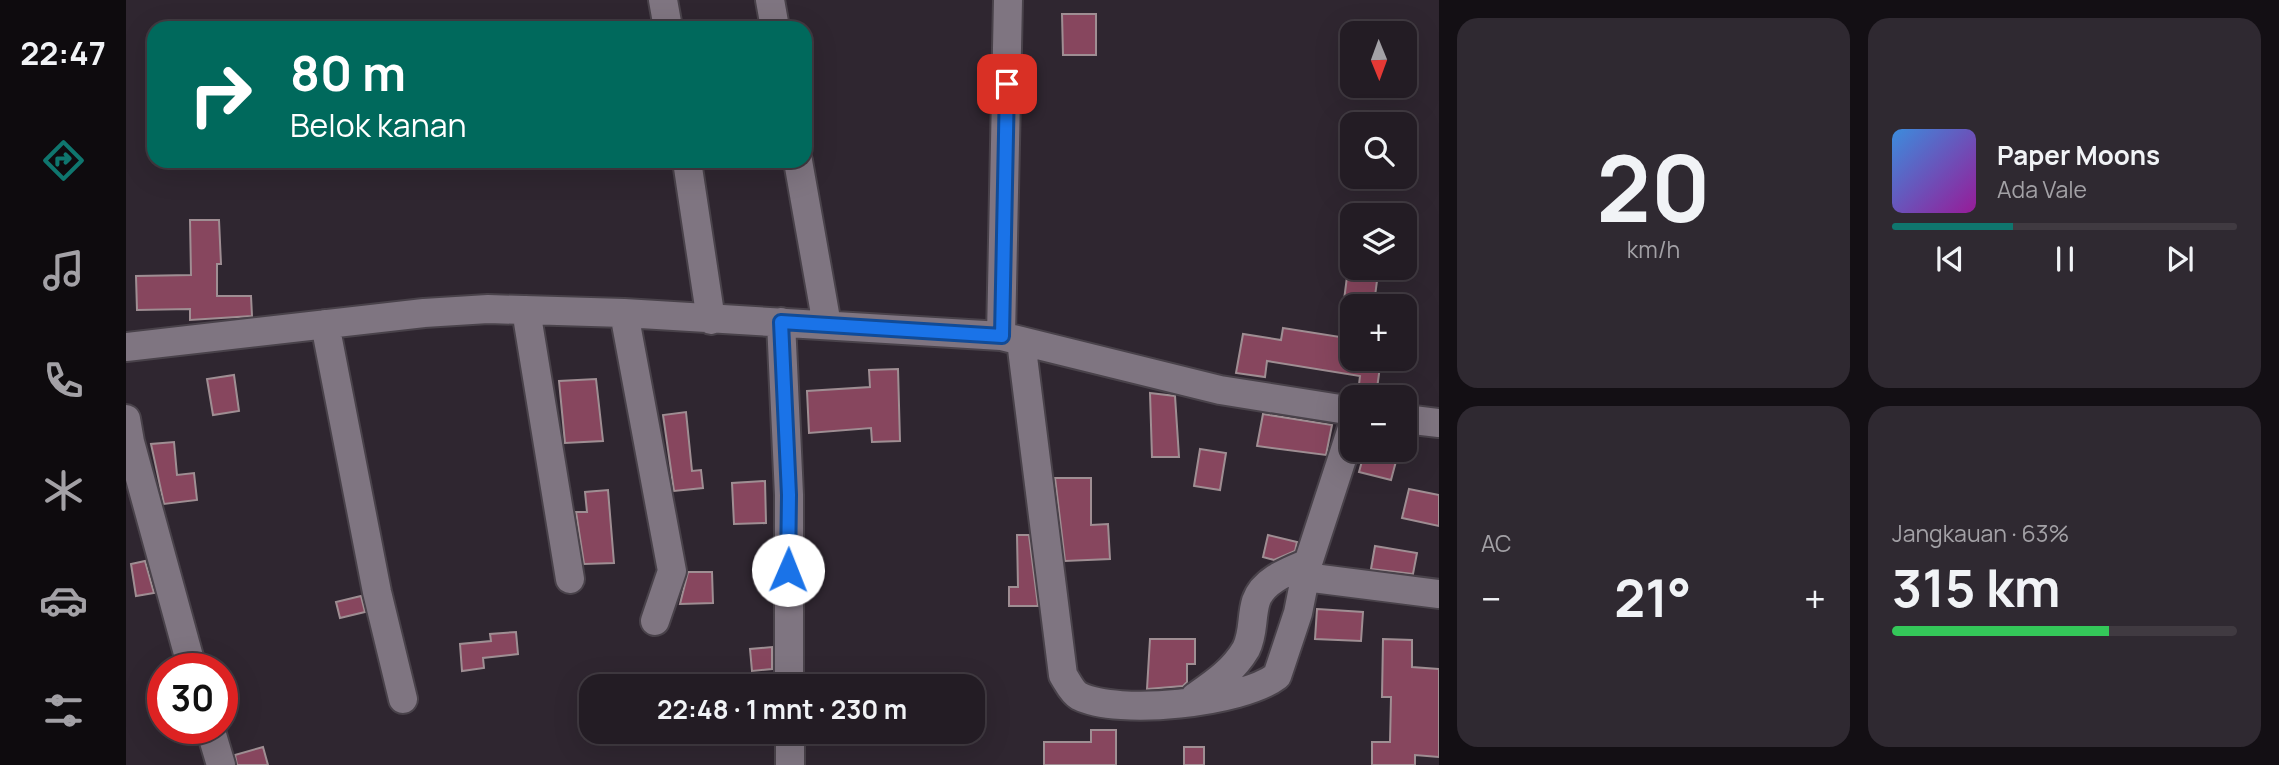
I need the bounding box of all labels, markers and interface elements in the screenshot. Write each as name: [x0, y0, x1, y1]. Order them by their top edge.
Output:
north arrow: [1340, 21, 1418, 98]
map controls: [1340, 21, 1417, 462]
text: 22:47: [20, 31, 106, 75]
text: 80 m: [290, 39, 406, 106]
icon: right: [175, 49, 266, 140]
pin: [977, 54, 1037, 114]
icon: arrive: [988, 65, 1026, 103]
text: Belok kanan: [290, 103, 466, 147]
button: search: [1340, 112, 1417, 189]
text: 20: [1596, 125, 1711, 249]
icon: directions: [39, 136, 88, 185]
text: Paper Moons: [1997, 137, 2160, 173]
text: Ada Vale: [1997, 173, 2087, 205]
button: layers: [1340, 203, 1417, 280]
text: km/h: [1627, 233, 1680, 265]
icon: previous: [1931, 240, 1969, 278]
icon: pause: [2046, 240, 2084, 278]
icon: next: [2161, 240, 2199, 278]
icon: music: [39, 246, 88, 295]
button: +: [1340, 294, 1417, 371]
icon: phone: [39, 356, 88, 405]
button: −: [1340, 385, 1417, 462]
icon: climate: [39, 466, 88, 515]
text: Jangkauan · 63%: [1892, 517, 2069, 549]
text: AC: [1481, 527, 1512, 559]
position arrow: [751, 533, 825, 607]
text: 315 km: [1892, 552, 2061, 623]
text: 21°: [1614, 562, 1691, 633]
text: −: [1481, 572, 1502, 624]
text: +: [1804, 572, 1826, 624]
icon: car: [39, 576, 88, 625]
speed limit sign: 30: [147, 653, 238, 744]
icon: filters: [39, 686, 88, 735]
text: 22:48 · 1 mnt · 230 m: [657, 691, 907, 727]

